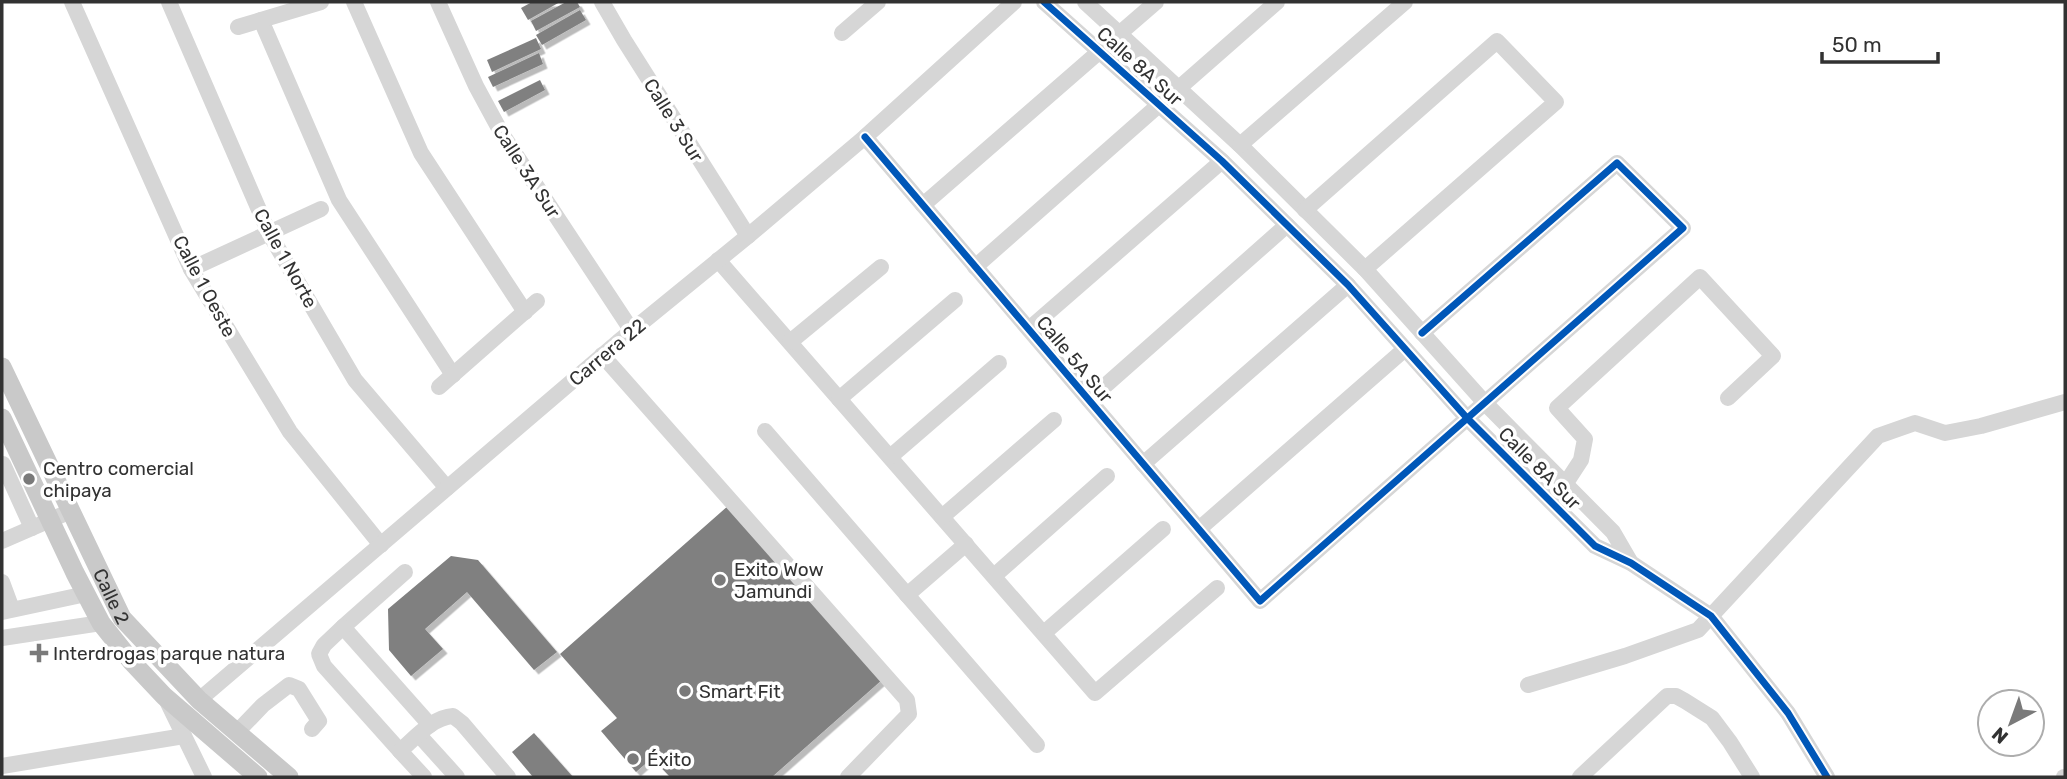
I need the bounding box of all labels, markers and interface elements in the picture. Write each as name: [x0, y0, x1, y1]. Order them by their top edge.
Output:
scale bar: [1822, 21, 1938, 65]
street label: Calle 8A Sur: [1092, 22, 1188, 111]
text: 50 m: [1832, 32, 1882, 57]
street label: Calle 3 Sur: [639, 74, 709, 167]
street label: Calle 3A Sur: [488, 120, 566, 223]
street label: Calle 1 Norte: [249, 205, 322, 312]
street label: Calle 1 Oeste: [168, 232, 241, 341]
street label: Calle 5A Sur: [1032, 311, 1118, 408]
street label: Carrera 22: [564, 314, 650, 391]
street label: Calle 8A Sur: [1494, 422, 1586, 515]
place label: Centro comercial chipaya: [43, 457, 194, 502]
marker: Centro comercial chipaya: [21, 471, 37, 487]
place label: Exito Wow Jamundi: [734, 558, 824, 603]
street label: Calle 2: [88, 565, 134, 628]
marker: Exito Wow Jamundi: [712, 572, 728, 588]
place label: Interdrogas parque natura: [53, 642, 285, 665]
marker: Interdrogas parque natura: [31, 645, 47, 661]
place label: Smart Fit: [699, 680, 781, 703]
marker: Smart Fit: [677, 683, 693, 699]
north arrow: [1976, 688, 2046, 758]
text: N: [1987, 722, 2013, 749]
place label: Éxito: [647, 748, 692, 771]
marker: Éxito: [625, 751, 641, 767]

